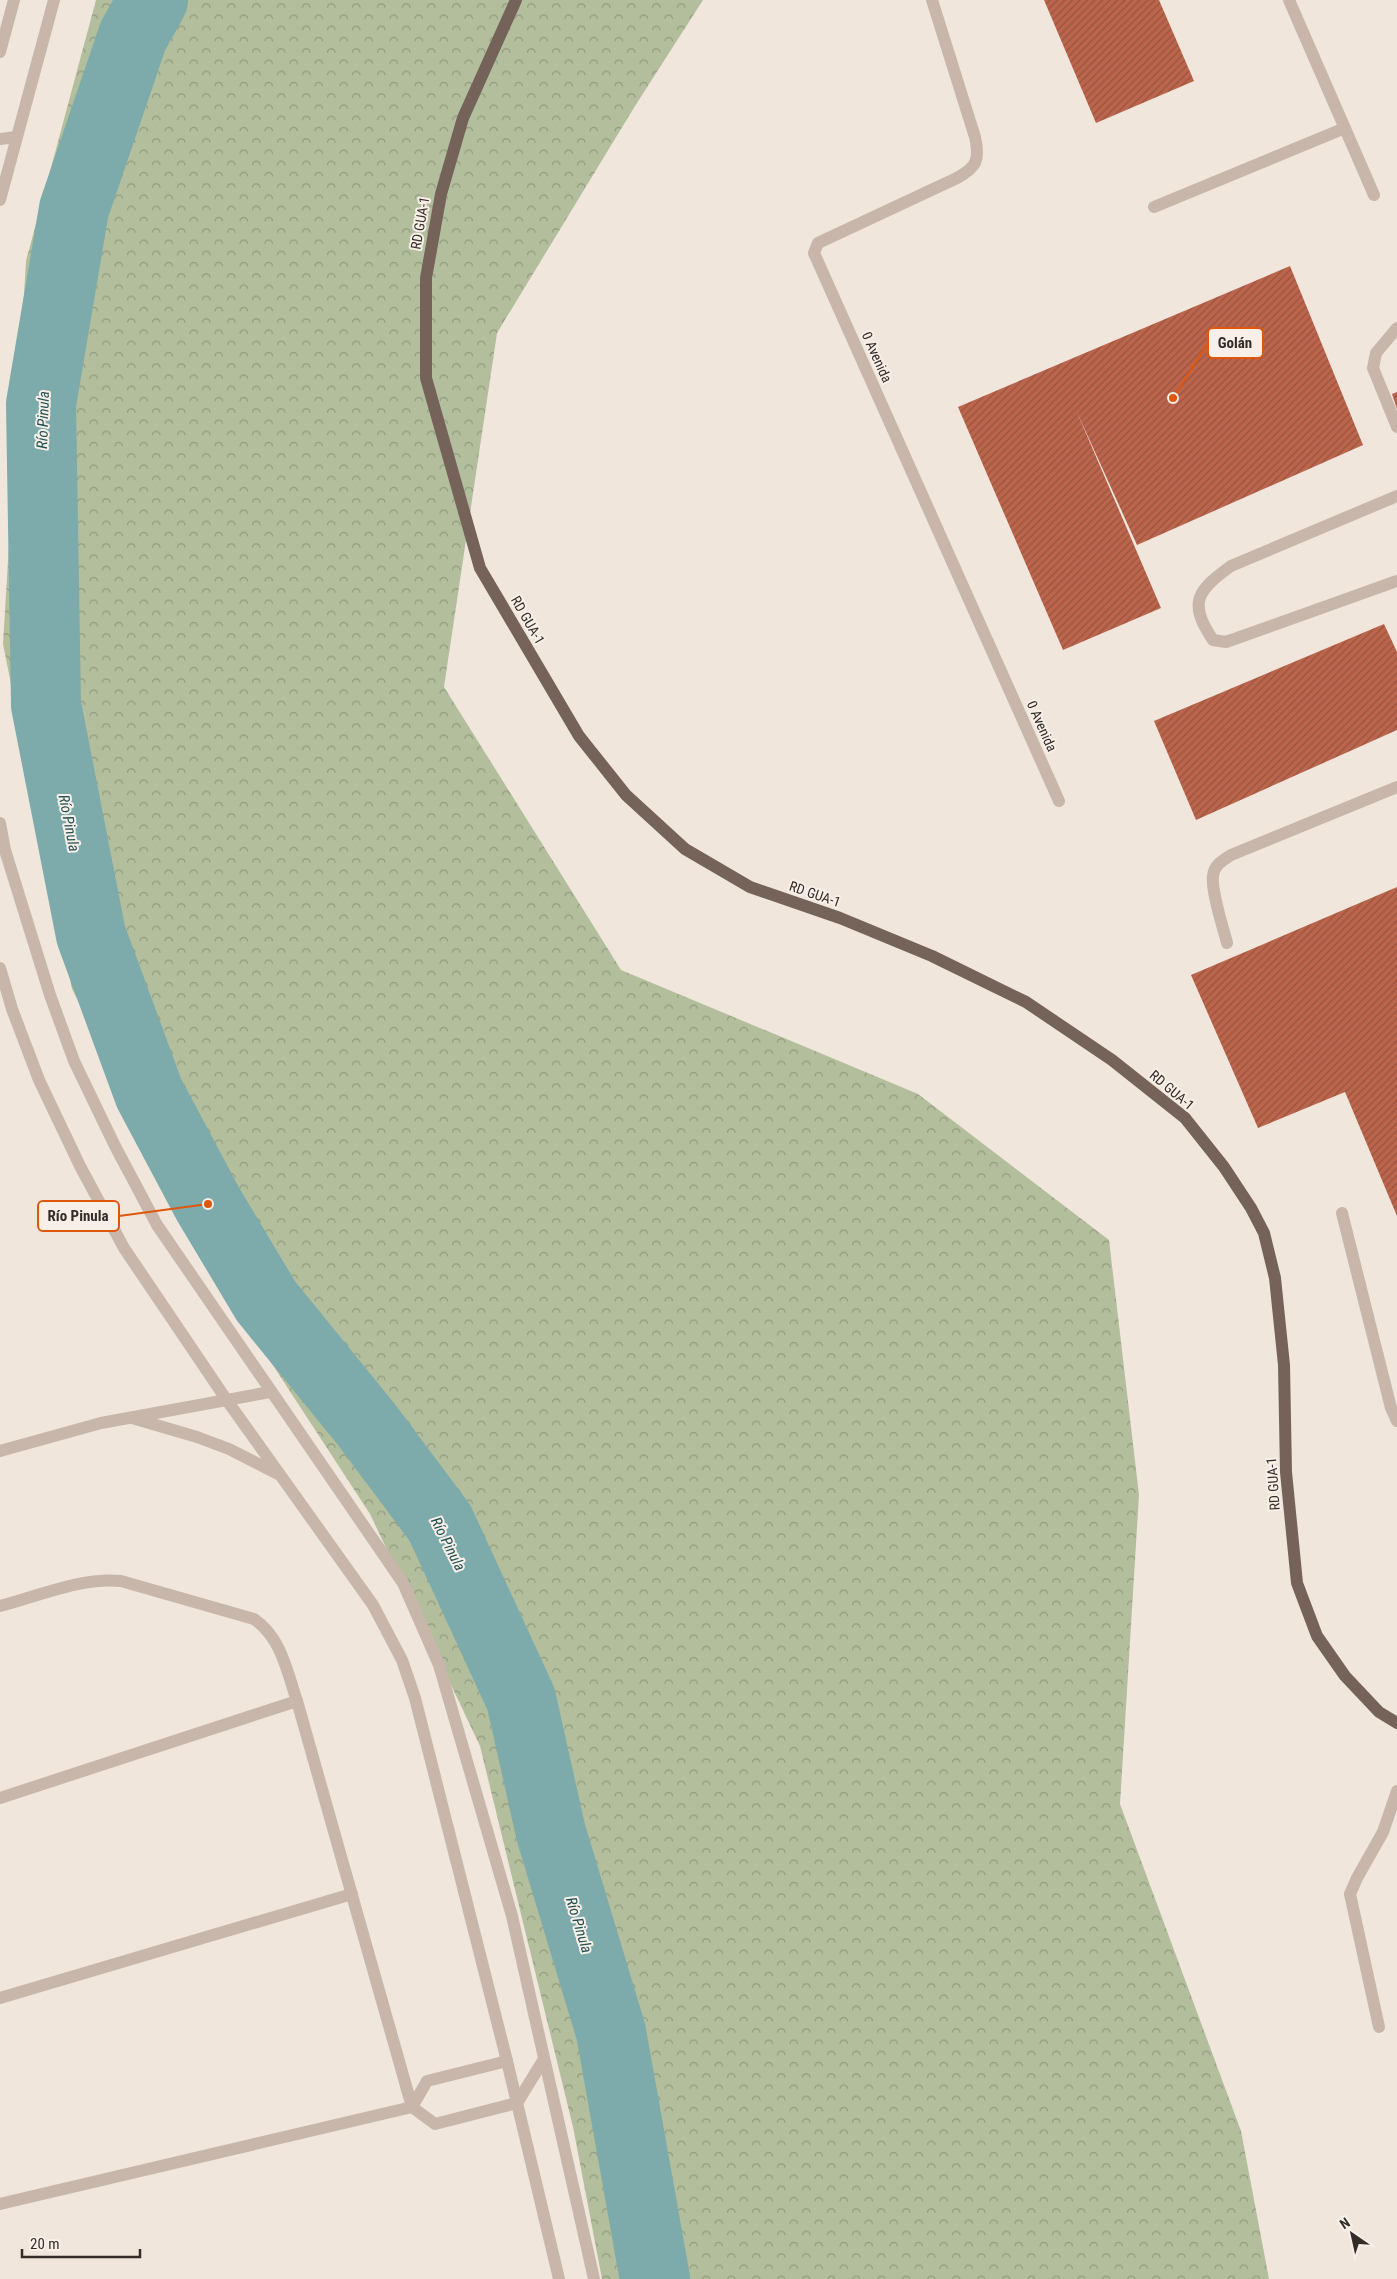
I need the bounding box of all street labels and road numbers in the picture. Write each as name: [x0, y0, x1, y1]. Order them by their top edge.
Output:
street label: RD GUA-1: [408, 195, 432, 251]
street label: 0 Avenida: [859, 329, 895, 385]
street label: RD GUA-1: [508, 593, 548, 647]
street label: 0 Avenida: [1024, 698, 1060, 754]
street label: RD GUA-1: [787, 878, 843, 910]
street label: RD GUA-1: [1147, 1067, 1197, 1113]
street label: RD GUA-1: [1263, 1457, 1283, 1511]

